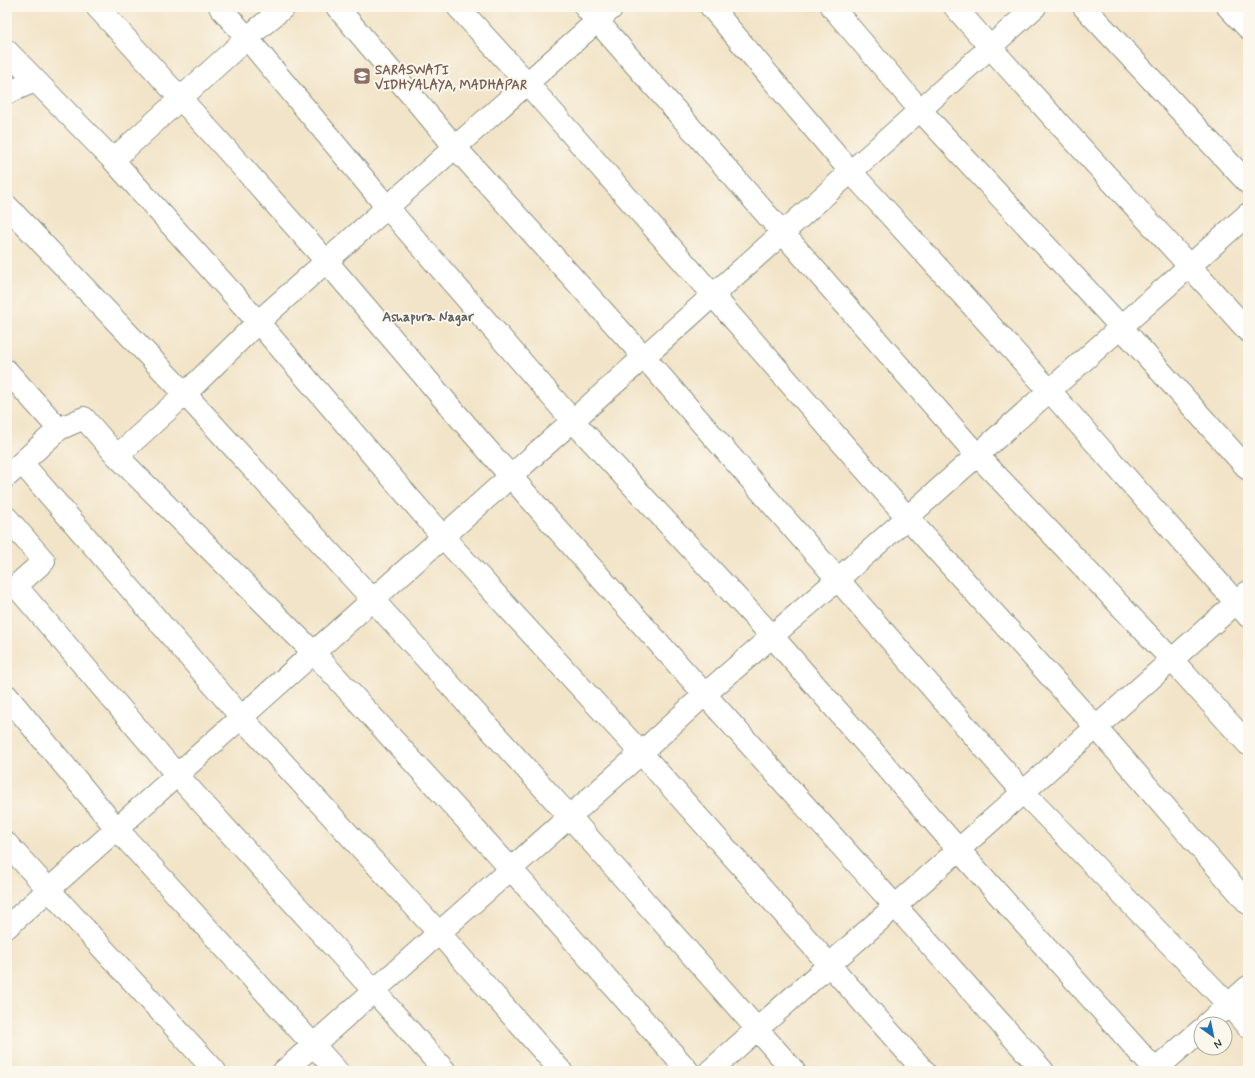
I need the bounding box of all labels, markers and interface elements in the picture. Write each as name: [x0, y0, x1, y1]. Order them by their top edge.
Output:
place label: SARASWATI VIDHYALAYA, MADHAPAR: [375, 62, 528, 94]
school or university icon: SARASWATI VIDHYALAYA, MADHAPAR: [352, 66, 372, 86]
district label: Ashapura Nagar: [382, 308, 475, 327]
north arrow: [1193, 1016, 1233, 1056]
text: N: [1211, 1036, 1225, 1051]

